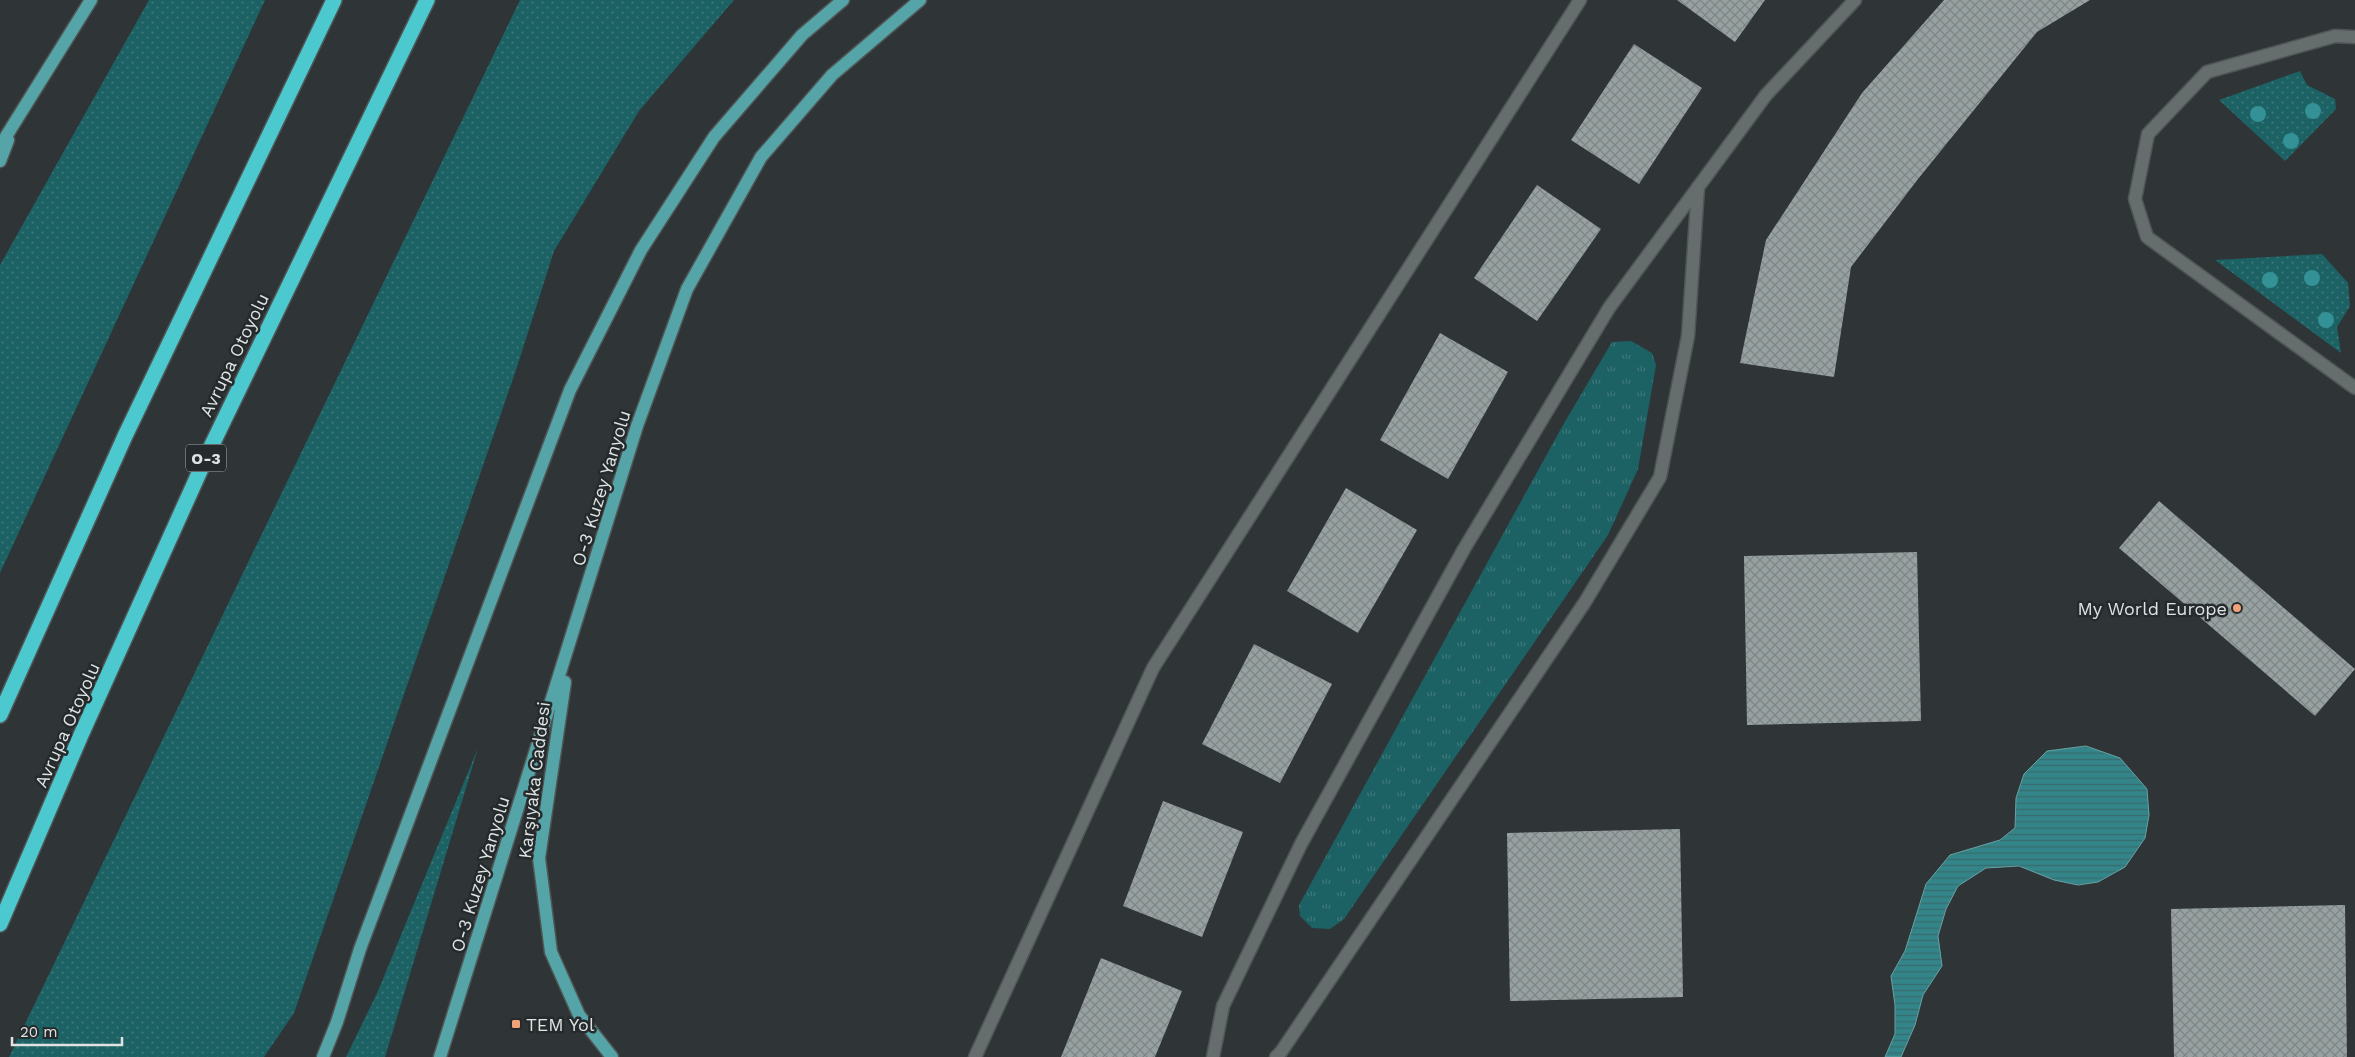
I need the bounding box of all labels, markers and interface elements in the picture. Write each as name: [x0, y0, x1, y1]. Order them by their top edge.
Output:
street label: Avrupa Otoyolu: [195, 290, 273, 420]
street label: O-3 Kuzey Yanyolu: [567, 408, 635, 568]
road number: O-3: [186, 444, 226, 472]
place label: My World Europe: [2077, 598, 2227, 619]
marker: My World Europe: [2231, 602, 2243, 614]
street label: Avrupa Otoyolu: [30, 659, 104, 791]
street label: Karşıyaka Caddesi: [514, 700, 554, 860]
street label: O-3 Kuzey Yanyolu: [446, 794, 514, 954]
scale bar: [12, 1014, 122, 1046]
place label: TEM Yol: [526, 1014, 595, 1035]
marker: TEM Yol: [510, 1018, 522, 1030]
text: 20 m: [20, 1023, 58, 1041]

